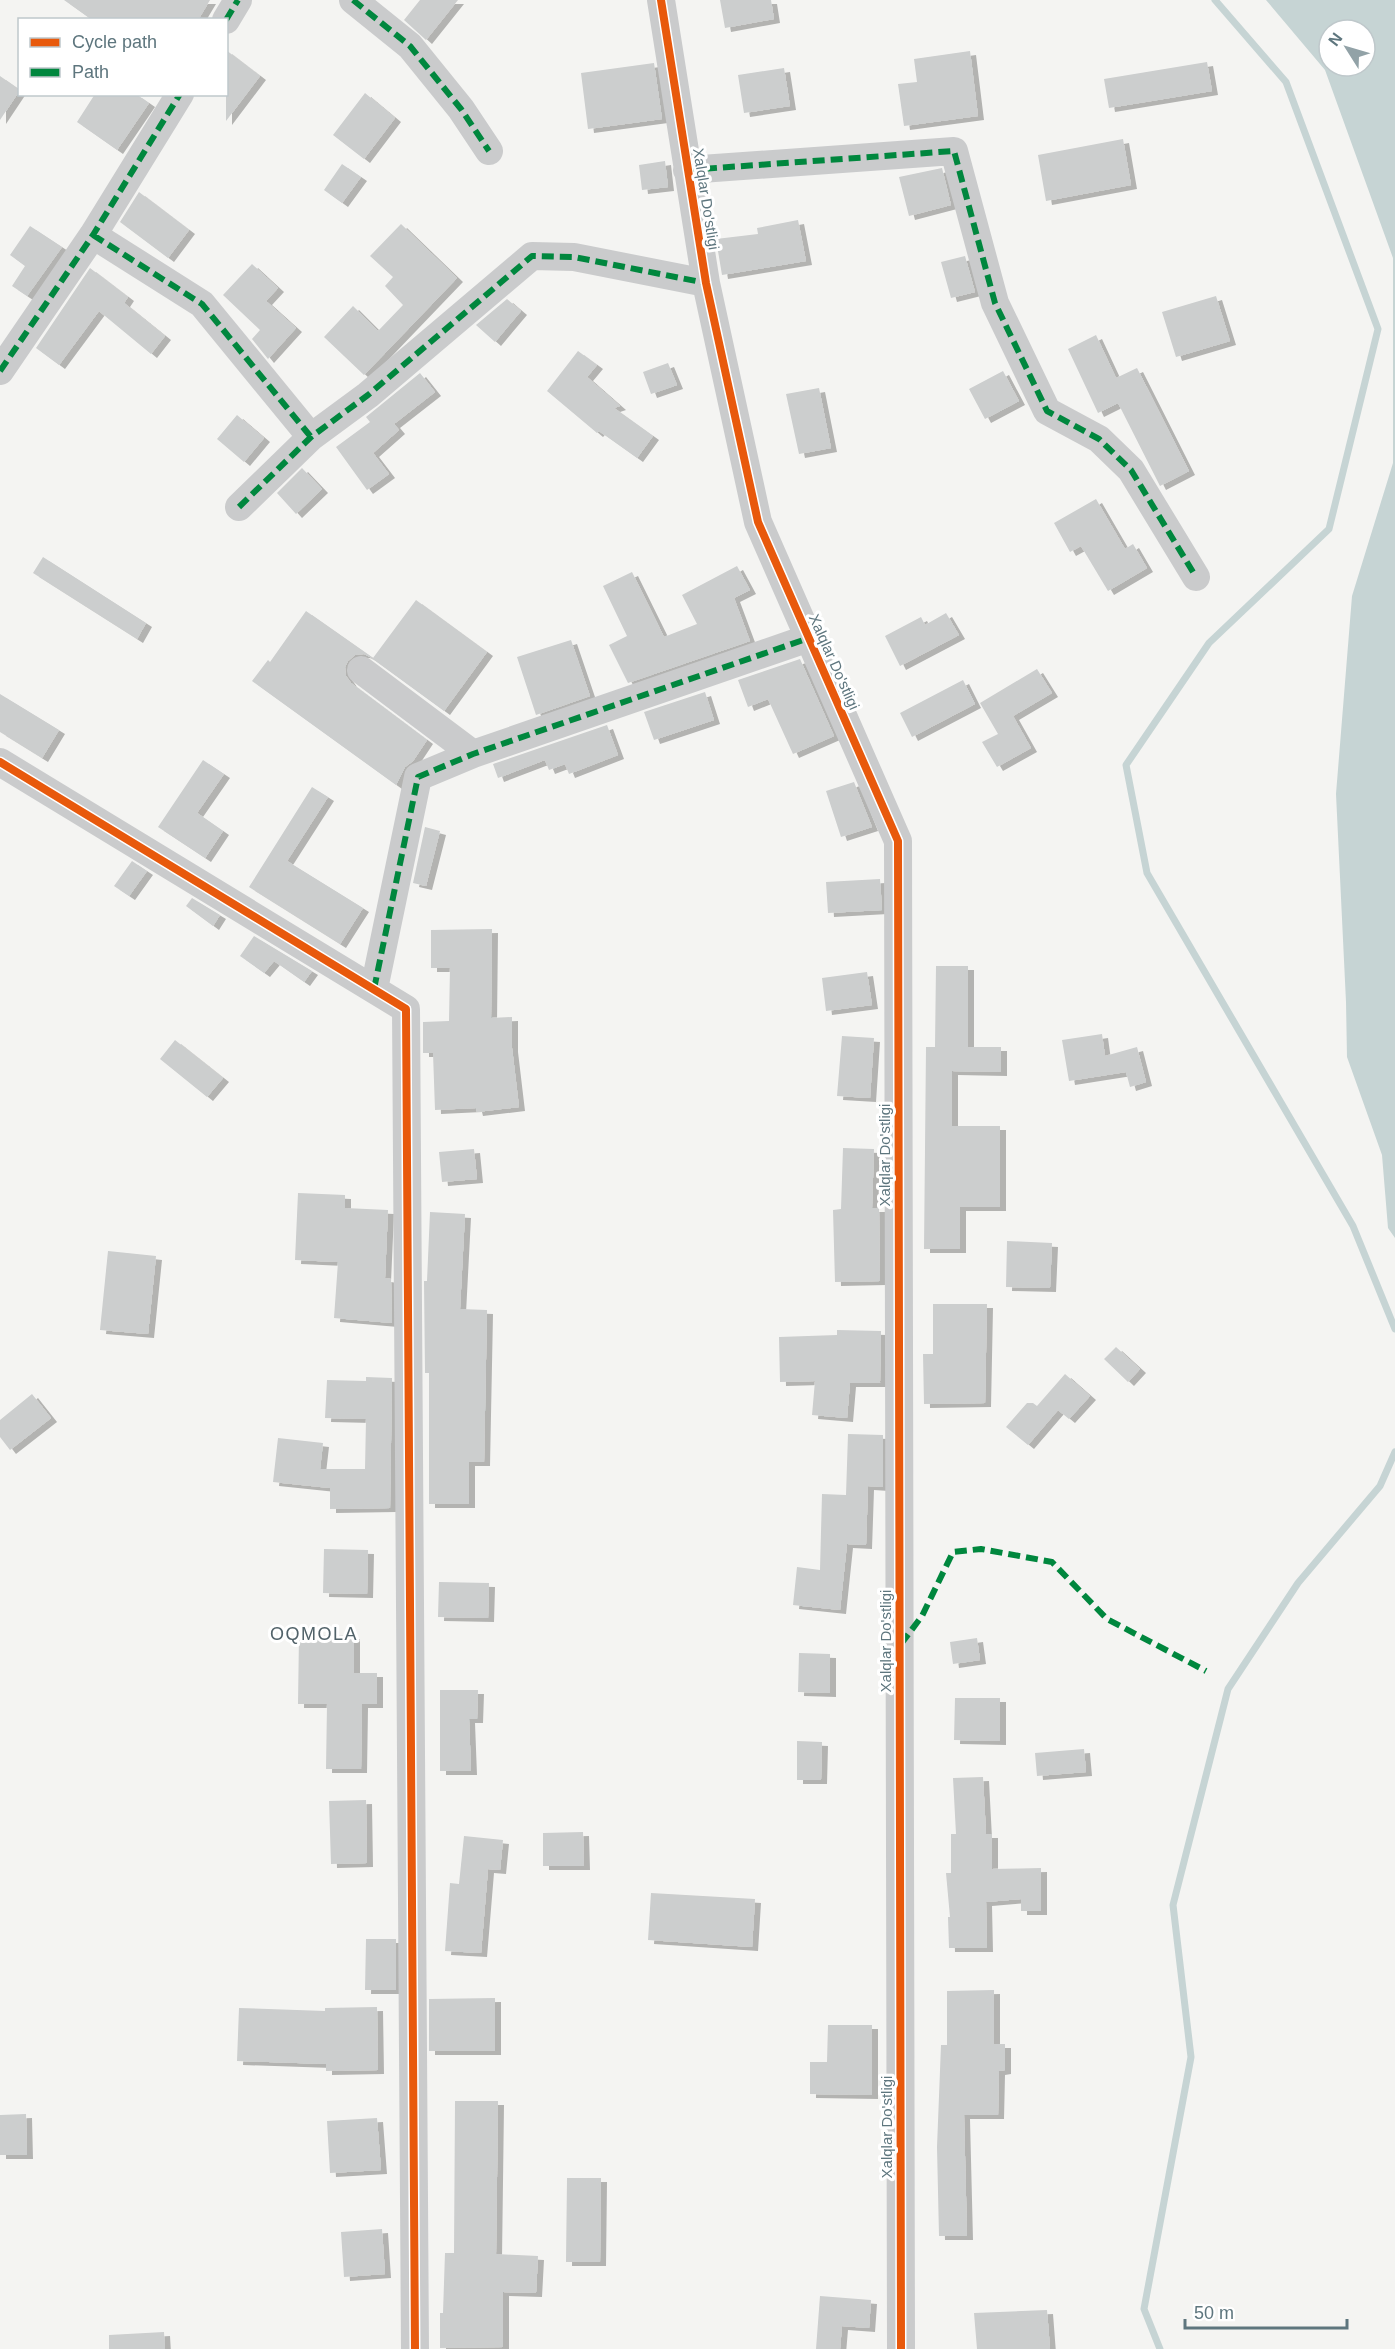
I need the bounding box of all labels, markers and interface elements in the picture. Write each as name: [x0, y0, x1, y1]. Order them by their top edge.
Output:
legend: [18, 18, 228, 96]
north arrow: [1317, 18, 1377, 78]
text: N: [1325, 30, 1346, 49]
text: Cycle path: [72, 32, 157, 52]
text: Path: [72, 62, 109, 82]
street label: Xalqlar Do'stligi: [690, 147, 723, 251]
street label: Xalqlar Do'stligi: [806, 611, 863, 712]
street label: Xalqlar Do'stligi: [876, 1104, 893, 1206]
street label: Xalqlar Do'stligi: [877, 1590, 894, 1692]
district label: OQMOLA: [270, 1624, 358, 1644]
street label: Xalqlar Do'stligi: [878, 2076, 895, 2178]
scale bar: [1185, 2292, 1347, 2330]
text: 50 m: [1194, 2303, 1234, 2323]

